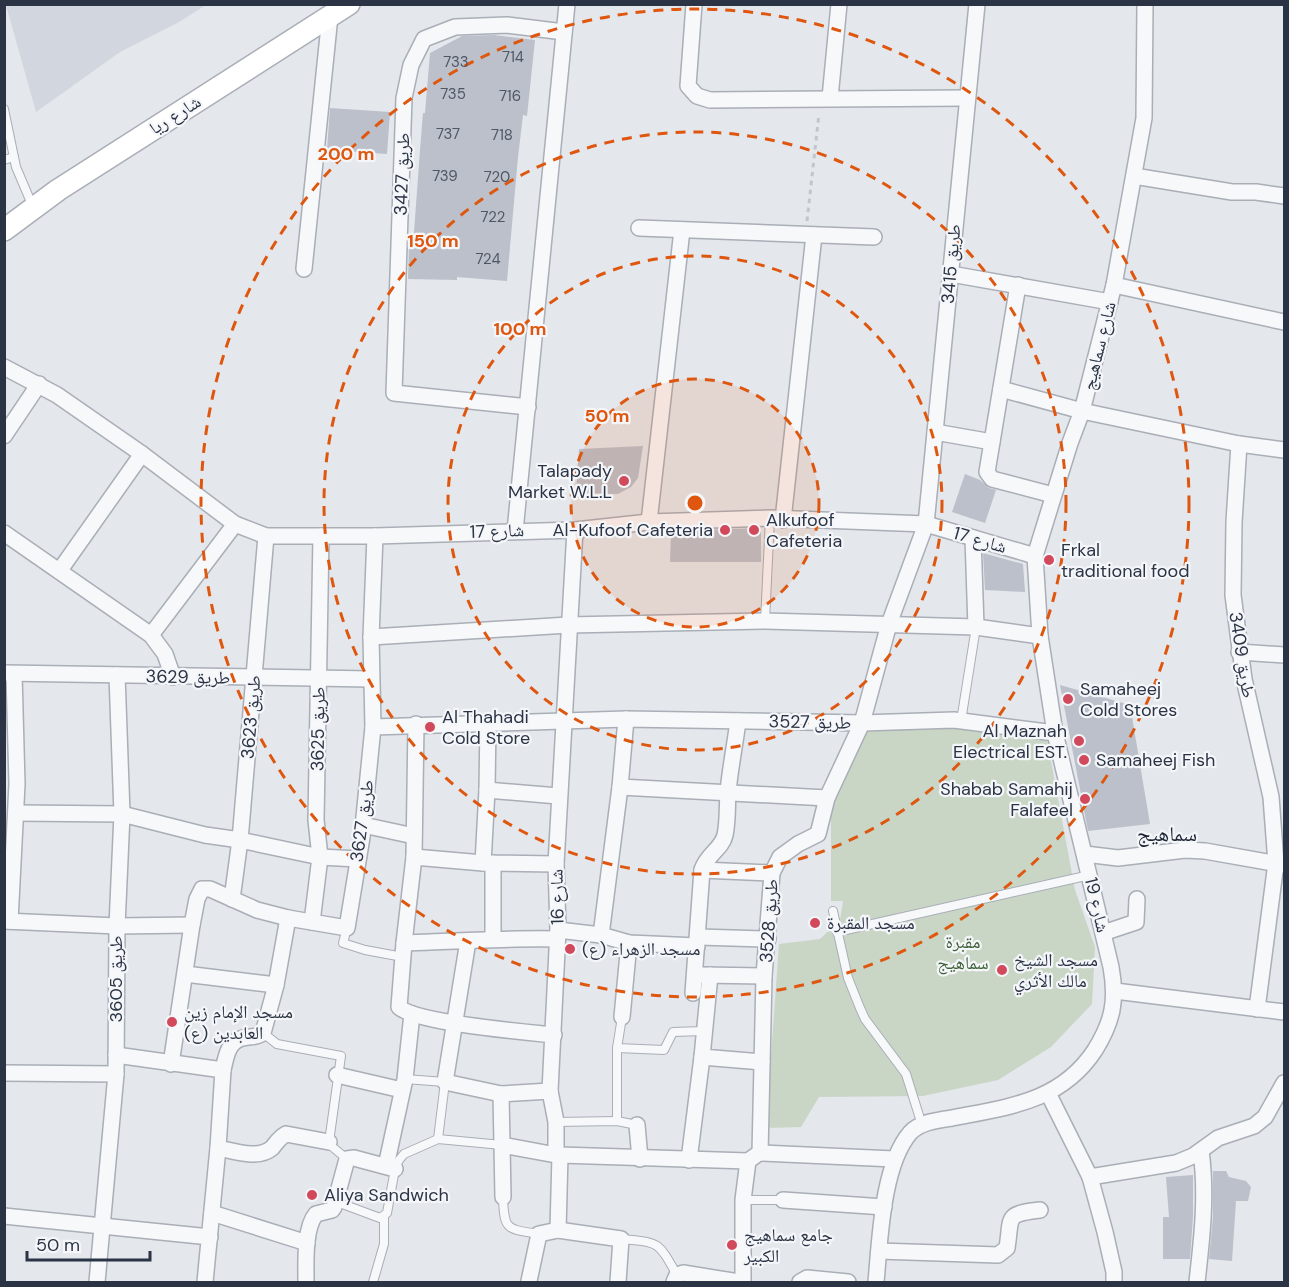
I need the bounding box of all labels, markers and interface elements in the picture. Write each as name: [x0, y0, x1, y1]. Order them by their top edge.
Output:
house number: 714: [502, 47, 524, 67]
house number: 733: [443, 52, 469, 72]
house number: 735: [440, 84, 466, 104]
house number: 716: [499, 86, 521, 106]
street label: شارع ريا: [145, 90, 205, 140]
house number: 737: [436, 124, 460, 144]
house number: 718: [491, 125, 513, 145]
street label: طريق 3427: [389, 132, 415, 216]
text: 200 m: [318, 142, 374, 166]
house number: 739: [432, 166, 458, 186]
house number: 720: [484, 167, 510, 187]
house number: 722: [481, 207, 505, 227]
street label: طريق 3415: [936, 223, 966, 305]
text: 150 m: [407, 229, 459, 253]
house number: 724: [475, 249, 501, 269]
street label: شارع سماهيج: [1076, 299, 1122, 393]
text: 100 m: [493, 317, 547, 341]
text: 50 m: [584, 404, 630, 428]
place label: Talapady Market W.L.L: [508, 459, 612, 504]
marker: Talapady Market W.L.L: [617, 474, 631, 488]
centre of rings: [685, 493, 705, 513]
place label: Alkufoof Cafeteria: [766, 508, 842, 553]
street label: شارع 17: [469, 518, 525, 544]
place label: Al-Kufoof Cafeteria: [553, 518, 713, 542]
street label: شارع 17: [951, 521, 1009, 559]
marker: Al-Kufoof Cafeteria: [718, 523, 732, 537]
marker: Alkufoof Cafeteria: [747, 523, 761, 537]
place label: Frkal traditional food: [1061, 538, 1189, 583]
marker: Frkal traditional food: [1042, 553, 1056, 567]
street label: طريق 3409: [1223, 610, 1261, 700]
street label: طريق 3629: [145, 664, 231, 690]
street label: طريق 3623: [235, 674, 267, 760]
place label: Samaheej Cold Stores: [1080, 677, 1177, 722]
street label: طريق 3625: [305, 687, 331, 771]
marker: Samaheej Cold Stores: [1061, 692, 1075, 706]
place label: Al Thahadi Cold Store: [442, 705, 530, 750]
street label: طريق 3527: [768, 709, 852, 735]
place label: Al Maznah Electrical EST.: [953, 719, 1067, 764]
marker: Al Thahadi Cold Store: [423, 720, 437, 734]
marker: Al Maznah Electrical EST.: [1072, 734, 1086, 748]
place label: Samaheej Fish: [1096, 748, 1215, 772]
marker: Samaheej Fish: [1077, 753, 1091, 767]
place label: Shabab Samahij Falafeel: [940, 777, 1073, 822]
street label: طريق 3627: [344, 778, 380, 864]
marker: Shabab Samahij Falafeel: [1078, 792, 1092, 806]
district label: سماهيج: [1137, 820, 1197, 848]
street label: شارع 16: [545, 869, 569, 925]
street label: شارع 19: [1079, 875, 1115, 935]
street label: طريق 3528: [754, 878, 784, 964]
place label: مسجد المقبرة: [827, 911, 915, 935]
marker: مسجد المقبرة: [808, 916, 822, 930]
park label: مقبرة سماهيج: [937, 930, 989, 975]
street label: طريق 3605: [104, 936, 128, 1022]
place label: مسجد الزهراء (ع): [582, 937, 700, 961]
marker: مسجد الزهراء (ع): [563, 942, 577, 956]
place label: مسجد الشيخ مالك الأثري: [1014, 948, 1098, 996]
marker: مسجد الشيخ مالك الأثري: [995, 963, 1009, 977]
place label: مسجد الإمام زين العابدين (ع): [184, 1000, 293, 1045]
marker: مسجد الإمام زين العابدين (ع): [165, 1015, 179, 1029]
place label: Aliya Sandwich: [324, 1183, 449, 1207]
marker: Aliya Sandwich: [305, 1188, 319, 1202]
place label: جامع سماهيج الكبير: [743, 1223, 833, 1268]
scale bar: [27, 1224, 150, 1262]
text: 50 m: [36, 1233, 80, 1257]
marker: جامع سماهيج الكبير: [725, 1238, 739, 1252]

